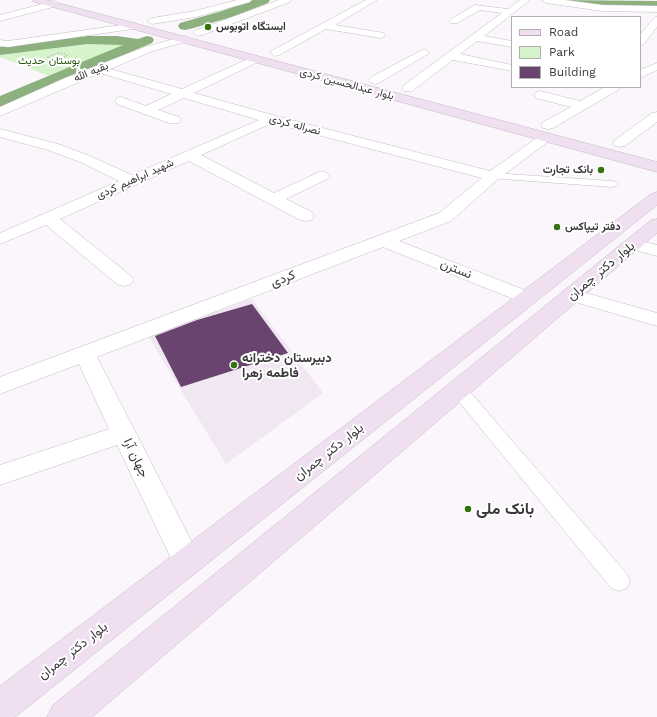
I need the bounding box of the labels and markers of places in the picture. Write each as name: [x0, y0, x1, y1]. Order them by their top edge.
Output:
place label: ایستگاه اتوبوس: [216, 20, 286, 34]
marker: ایستگاه اتوبوس: [203, 22, 213, 32]
place label: بانک تجارت: [543, 163, 593, 177]
marker: بانک تجارت: [596, 165, 606, 175]
place label: دفتر تیپاکس: [565, 220, 621, 234]
marker: دفتر تیپاکس: [552, 222, 562, 232]
place label: دبیرستان دخترانه فاطمه زهرا: [242, 350, 332, 381]
marker: دبیرستان دخترانه فاطمه زهرا: [229, 360, 239, 370]
place label: بانک ملی: [476, 499, 534, 519]
marker: بانک ملی: [463, 504, 473, 514]

